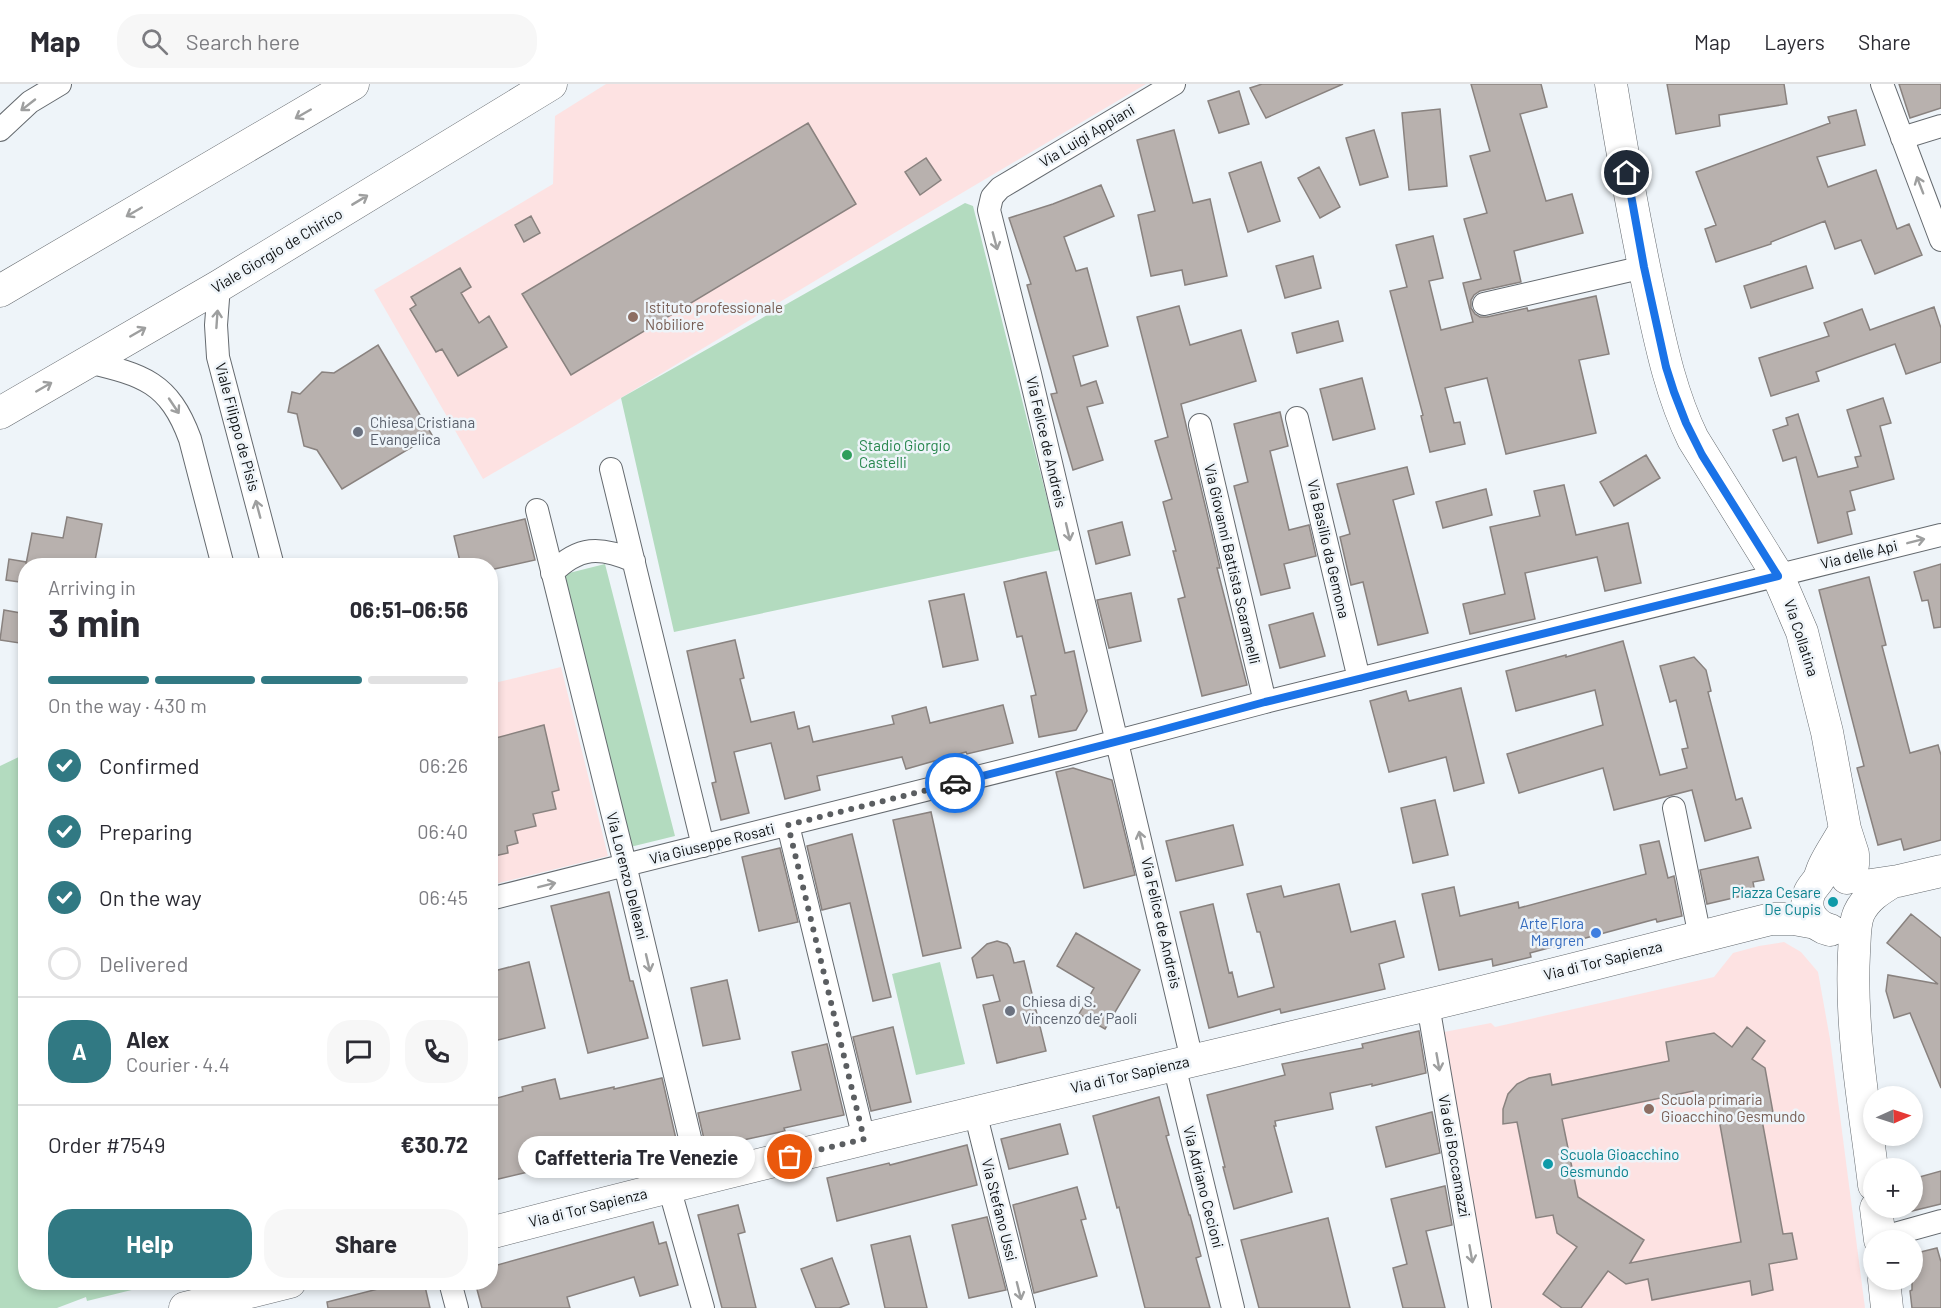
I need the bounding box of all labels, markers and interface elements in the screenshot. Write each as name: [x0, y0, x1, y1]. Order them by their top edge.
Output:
search box: [117, 14, 537, 68]
text: Map: [30, 24, 81, 58]
icon: search: [138, 25, 171, 58]
text: Search here: [186, 28, 300, 54]
text: Map: [1694, 29, 1731, 54]
text: Layers: [1764, 29, 1825, 54]
text: Share: [1858, 29, 1911, 54]
one-way arrow: [20, 98, 36, 111]
street label: Via Luigi Appiani: [1036, 100, 1137, 171]
one-way arrow: [294, 108, 311, 120]
pin: [1601, 147, 1652, 198]
icon: home: [1610, 156, 1643, 189]
one-way arrow: [1914, 176, 1925, 195]
one-way arrow: [351, 194, 368, 206]
street label: Viale Giorgio de Chirico: [208, 204, 345, 296]
one-way arrow: [126, 207, 143, 219]
one-way arrow: [990, 231, 1001, 250]
place label: Istituto professionale Nobiliore: [645, 298, 783, 333]
one-way arrow: [211, 310, 222, 330]
marker: Istituto professionale Nobiliore: [626, 310, 640, 324]
one-way arrow: [129, 326, 146, 338]
street label: Viale Filippo de Pisis: [212, 361, 264, 493]
street label: Via Felice de Andreis: [1023, 374, 1071, 509]
one-way arrow: [35, 381, 52, 393]
one-way arrow: [168, 398, 180, 414]
place label: Chiesa Cristiana Evangelica: [370, 413, 475, 448]
marker: Chiesa Cristiana Evangelica: [351, 425, 365, 439]
place label: Stadio Giorgio Castelli: [859, 436, 951, 471]
marker: Stadio Giorgio Castelli: [840, 448, 854, 462]
street label: Via Giovanni Battista Scaramelli: [1201, 462, 1265, 666]
street label: Via Basilio da Gemona: [1304, 478, 1354, 620]
one-way arrow: [252, 500, 263, 519]
one-way arrow: [1062, 523, 1074, 542]
one-way arrow: [1906, 535, 1925, 547]
street label: Via delle Api: [1818, 536, 1899, 572]
text: Arriving in: [48, 575, 136, 599]
text: 06:51–06:56: [350, 596, 468, 622]
street label: Via Collatina: [1781, 597, 1823, 679]
text: 3 min: [48, 598, 141, 645]
text: On the way · 430 m: [48, 693, 207, 717]
icon: check: [48, 749, 81, 782]
text: Confirmed: [99, 752, 199, 778]
text: 06:26: [419, 753, 468, 777]
courier: [925, 753, 985, 813]
icon: car: [939, 767, 972, 800]
street label: Via Lorenzo Delleani: [603, 810, 653, 941]
icon: check: [48, 815, 81, 848]
text: Preparing: [99, 818, 192, 844]
text: 06:40: [417, 819, 468, 843]
street label: Via Giuseppe Rosati: [647, 819, 776, 867]
one-way arrow: [1135, 830, 1146, 850]
street label: Via Felice de Andreis: [1138, 855, 1186, 990]
one-way arrow: [537, 878, 556, 890]
icon: check: [48, 881, 81, 914]
place label: Piazza Cesare De Cupis: [1731, 883, 1821, 918]
text: On the way: [99, 884, 202, 910]
text: 06:45: [418, 885, 468, 909]
marker: Piazza Cesare De Cupis: [1826, 895, 1840, 909]
place label: Arte Flora Margren: [1520, 914, 1584, 949]
marker: Arte Flora Margren: [1589, 926, 1603, 940]
street label: Via di Tor Sapienza: [1542, 937, 1664, 983]
text: Delivered: [99, 950, 188, 976]
one-way arrow: [643, 953, 654, 973]
place label: Chiesa di S. Vincenzo de’ Paoli: [1022, 992, 1137, 1027]
marker: Chiesa di S. Vincenzo de’ Paoli: [1003, 1004, 1017, 1018]
button: chat: [327, 1020, 390, 1083]
button: phone: [405, 1020, 468, 1083]
text: Alex: [126, 1026, 169, 1052]
text: A: [72, 1038, 87, 1064]
text: Courier · 4.4: [126, 1052, 230, 1076]
street label: Via di Tor Sapienza: [1069, 1052, 1191, 1096]
one-way arrow: [1433, 1052, 1444, 1071]
north arrow: [1863, 1086, 1923, 1146]
map controls: [1863, 1086, 1923, 1290]
place label: Scuola primaria Gioacchino Gesmundo: [1661, 1090, 1806, 1125]
street label: Via dei Boccamazzi: [1435, 1093, 1475, 1219]
marker: Scuola primaria Gioacchino Gesmundo: [1642, 1102, 1656, 1116]
street label: Via Adriano Cecioni: [1180, 1124, 1228, 1250]
text: Order #7549: [48, 1131, 166, 1157]
text: €30.72: [400, 1131, 468, 1157]
pin: [764, 1131, 815, 1182]
callout: Caffetteria Tre Venezie: [517, 1136, 754, 1178]
icon: bag: [773, 1140, 806, 1173]
text: Caffetteria Tre Venezie: [535, 1145, 738, 1169]
place label: Scuola Gioacchino Gesmundo: [1560, 1145, 1679, 1180]
street label: Via Stefano Ussi: [979, 1157, 1021, 1263]
marker: Scuola Gioacchino Gesmundo: [1541, 1157, 1555, 1171]
button: +: [1863, 1158, 1923, 1218]
street label: Via di Tor Sapienza: [527, 1184, 649, 1230]
button: Help: [48, 1209, 252, 1278]
button: Share: [264, 1209, 468, 1278]
button: −: [1863, 1230, 1923, 1290]
one-way arrow: [1466, 1244, 1477, 1264]
one-way arrow: [1014, 1281, 1026, 1300]

